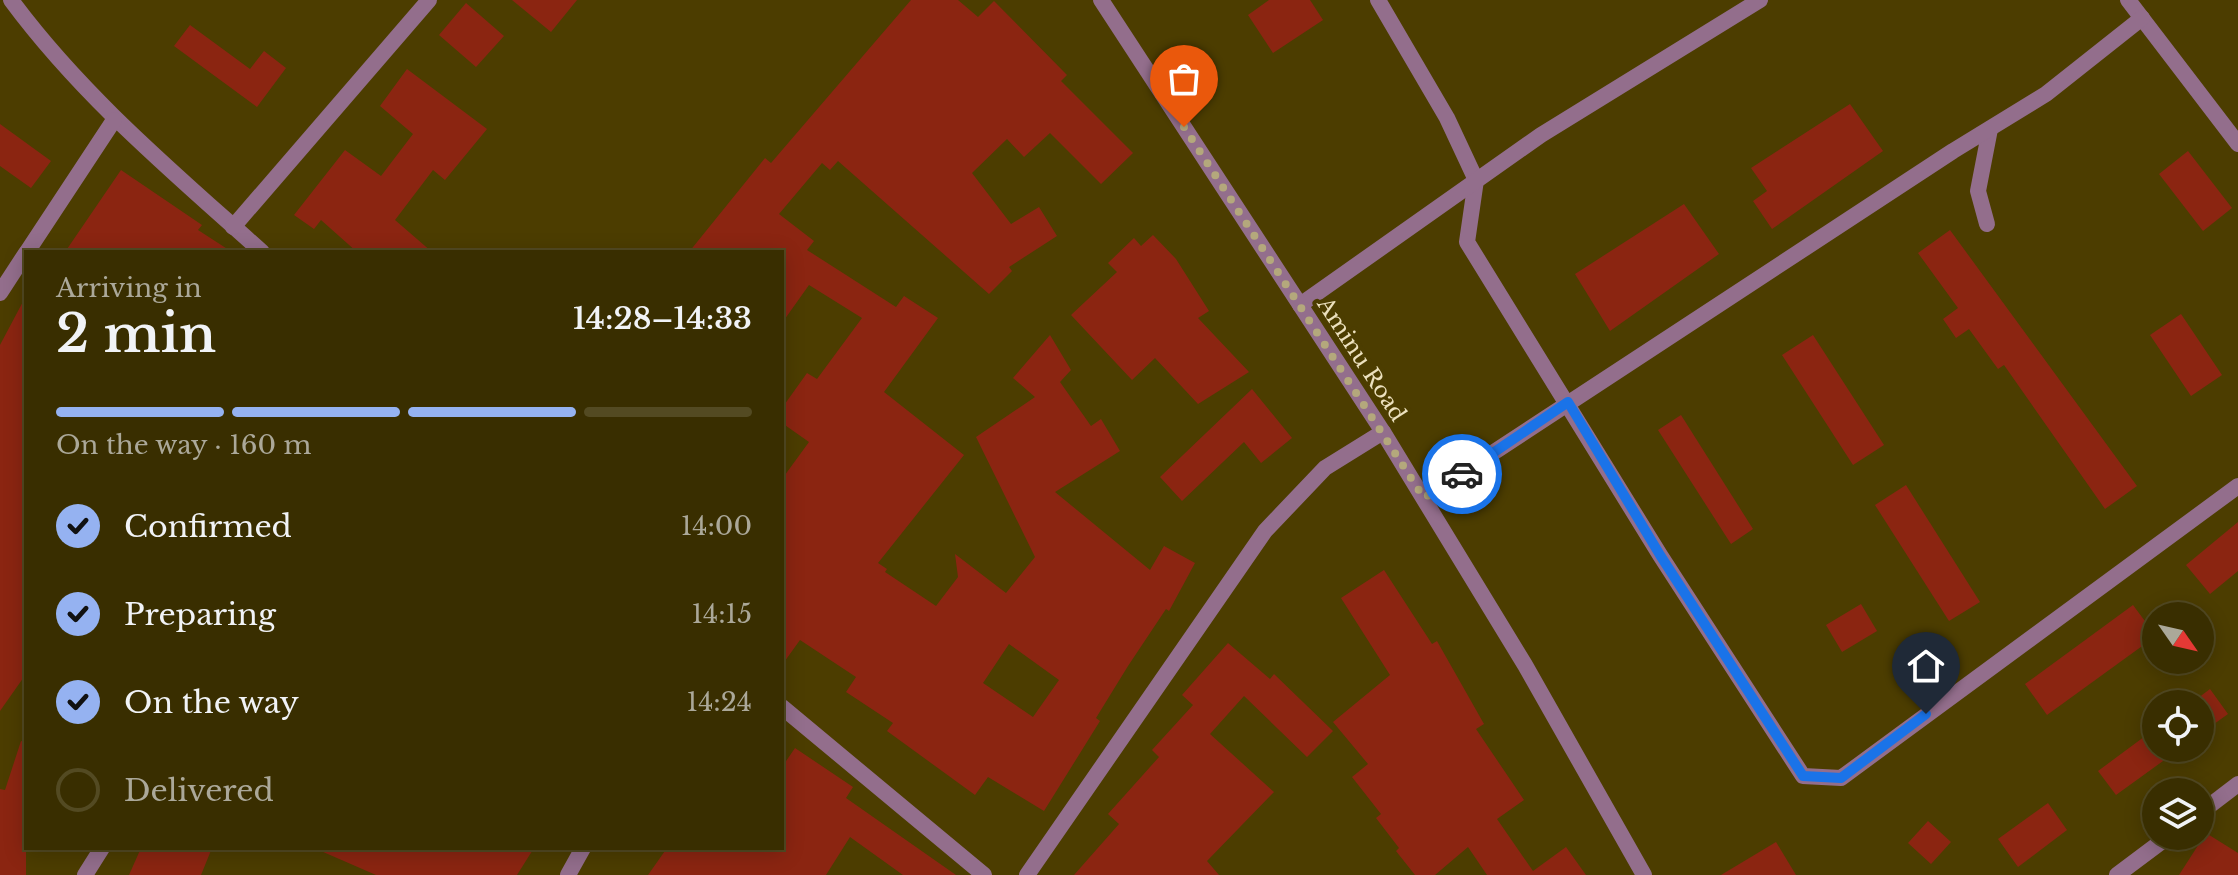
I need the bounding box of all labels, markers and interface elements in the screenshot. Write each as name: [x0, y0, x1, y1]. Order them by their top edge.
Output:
pin: [1150, 45, 1218, 127]
icon: bag: [1162, 57, 1206, 101]
text: Arriving in: [56, 272, 202, 304]
street label: Aminu Road: [1311, 291, 1412, 427]
text: 14:28–14:33: [573, 300, 752, 337]
text: 2 min: [56, 302, 216, 366]
text: On the way · 160 m: [56, 429, 311, 461]
courier: [1422, 434, 1502, 514]
icon: car: [1440, 452, 1484, 496]
icon: check: [56, 504, 100, 548]
text: Confirmed: [124, 508, 292, 545]
text: 14:00: [681, 510, 752, 542]
icon: check: [56, 592, 100, 636]
text: Preparing: [124, 596, 276, 633]
text: 14:15: [691, 598, 752, 630]
north arrow: [2142, 602, 2214, 674]
map controls: [2142, 602, 2214, 850]
pin: [1892, 632, 1960, 714]
icon: home: [1904, 644, 1948, 688]
icon: check: [56, 680, 100, 724]
text: On the way: [124, 684, 299, 721]
text: 14:24: [687, 686, 752, 718]
button: locate: [2142, 690, 2214, 762]
text: Delivered: [124, 772, 274, 809]
button: layers: [2142, 778, 2214, 850]

